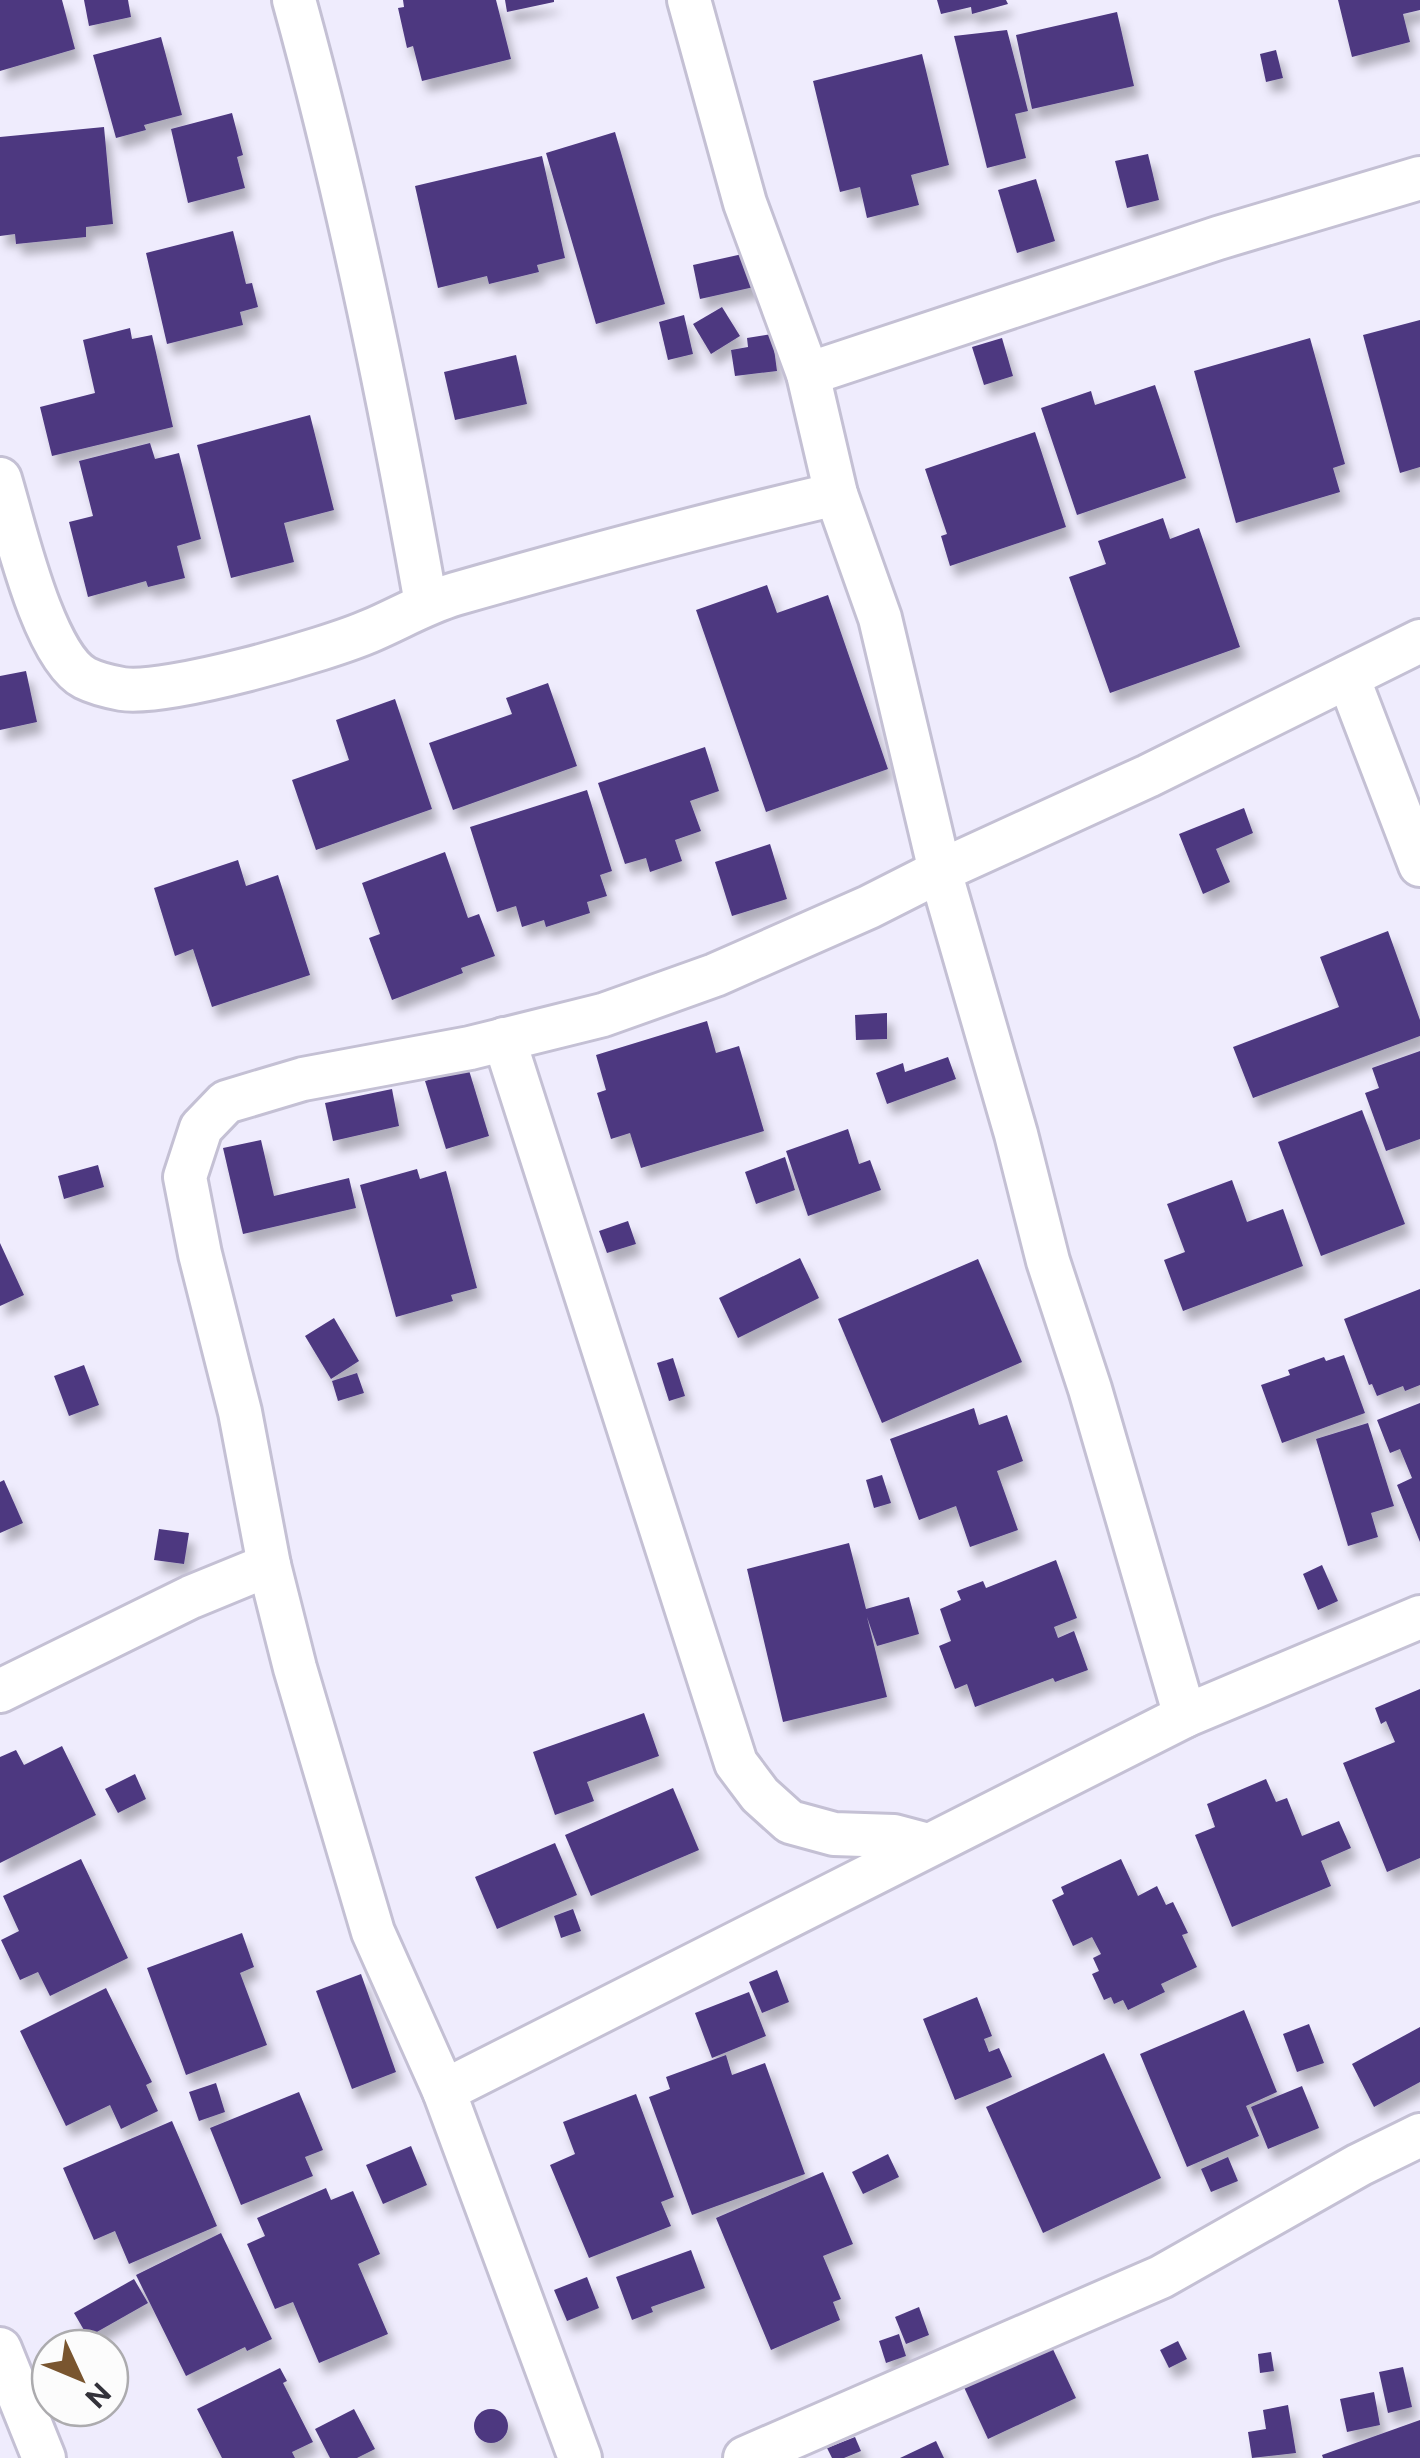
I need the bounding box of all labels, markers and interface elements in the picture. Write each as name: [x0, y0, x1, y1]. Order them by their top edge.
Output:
north arrow: [30, 2328, 130, 2428]
text: N: [79, 2376, 118, 2415]

